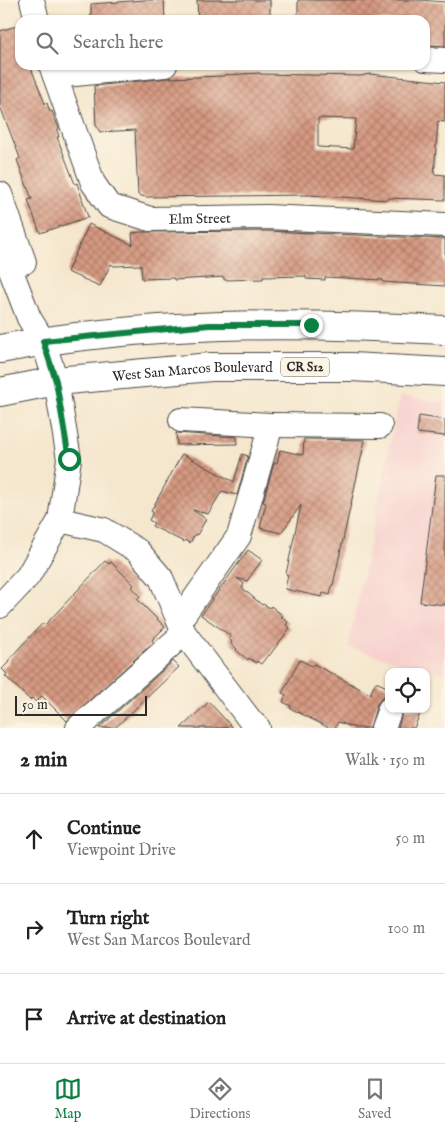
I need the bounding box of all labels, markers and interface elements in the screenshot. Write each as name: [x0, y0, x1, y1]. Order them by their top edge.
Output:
search box: [15, 15, 430, 70]
icon: search: [33, 29, 61, 57]
text: Search here: [73, 31, 164, 55]
street label: Elm Street: [168, 210, 231, 229]
route end: [300, 314, 323, 337]
road number: CR S12: [281, 358, 329, 377]
street label: West San Marcos Boulevard: [112, 359, 273, 386]
route start: [58, 448, 81, 471]
map controls: [385, 668, 430, 713]
button: locate: [385, 668, 430, 713]
scale bar: [15, 693, 148, 716]
text: 50 m: [22, 696, 48, 714]
text: 2 min: [20, 747, 67, 774]
text: Walk · 150 m: [345, 751, 425, 771]
text: Continue: [67, 817, 141, 841]
icon: ahead: [20, 825, 48, 853]
text: 50 m: [396, 829, 425, 849]
text: Viewpoint Drive: [67, 841, 176, 861]
text: Turn right: [67, 907, 149, 931]
icon: right: [20, 915, 48, 943]
text: 100 m: [388, 919, 425, 939]
text: West San Marcos Boulevard: [67, 931, 250, 951]
icon: arrive: [20, 1005, 48, 1033]
text: Arrive at destination: [67, 1007, 226, 1031]
tab: Map: [54, 1075, 82, 1123]
tab: Directions: [189, 1075, 250, 1123]
tab: Saved: [358, 1075, 391, 1123]

